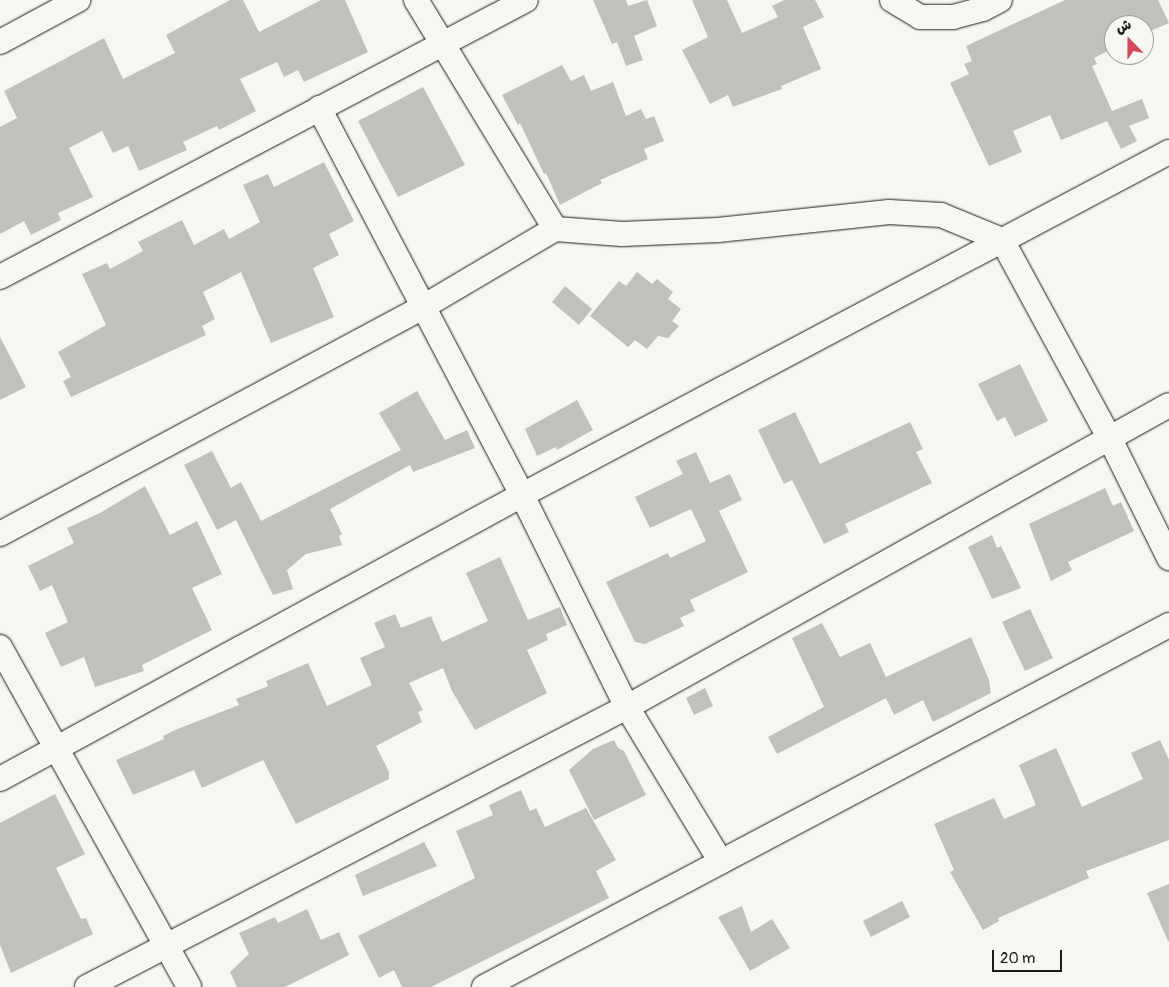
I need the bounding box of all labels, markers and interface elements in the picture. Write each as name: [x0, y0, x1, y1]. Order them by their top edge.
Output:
north arrow: [1104, 15, 1154, 65]
text: ش: [1113, 16, 1134, 37]
scale bar: [994, 940, 1064, 972]
text: 20 m: [1000, 949, 1035, 968]

